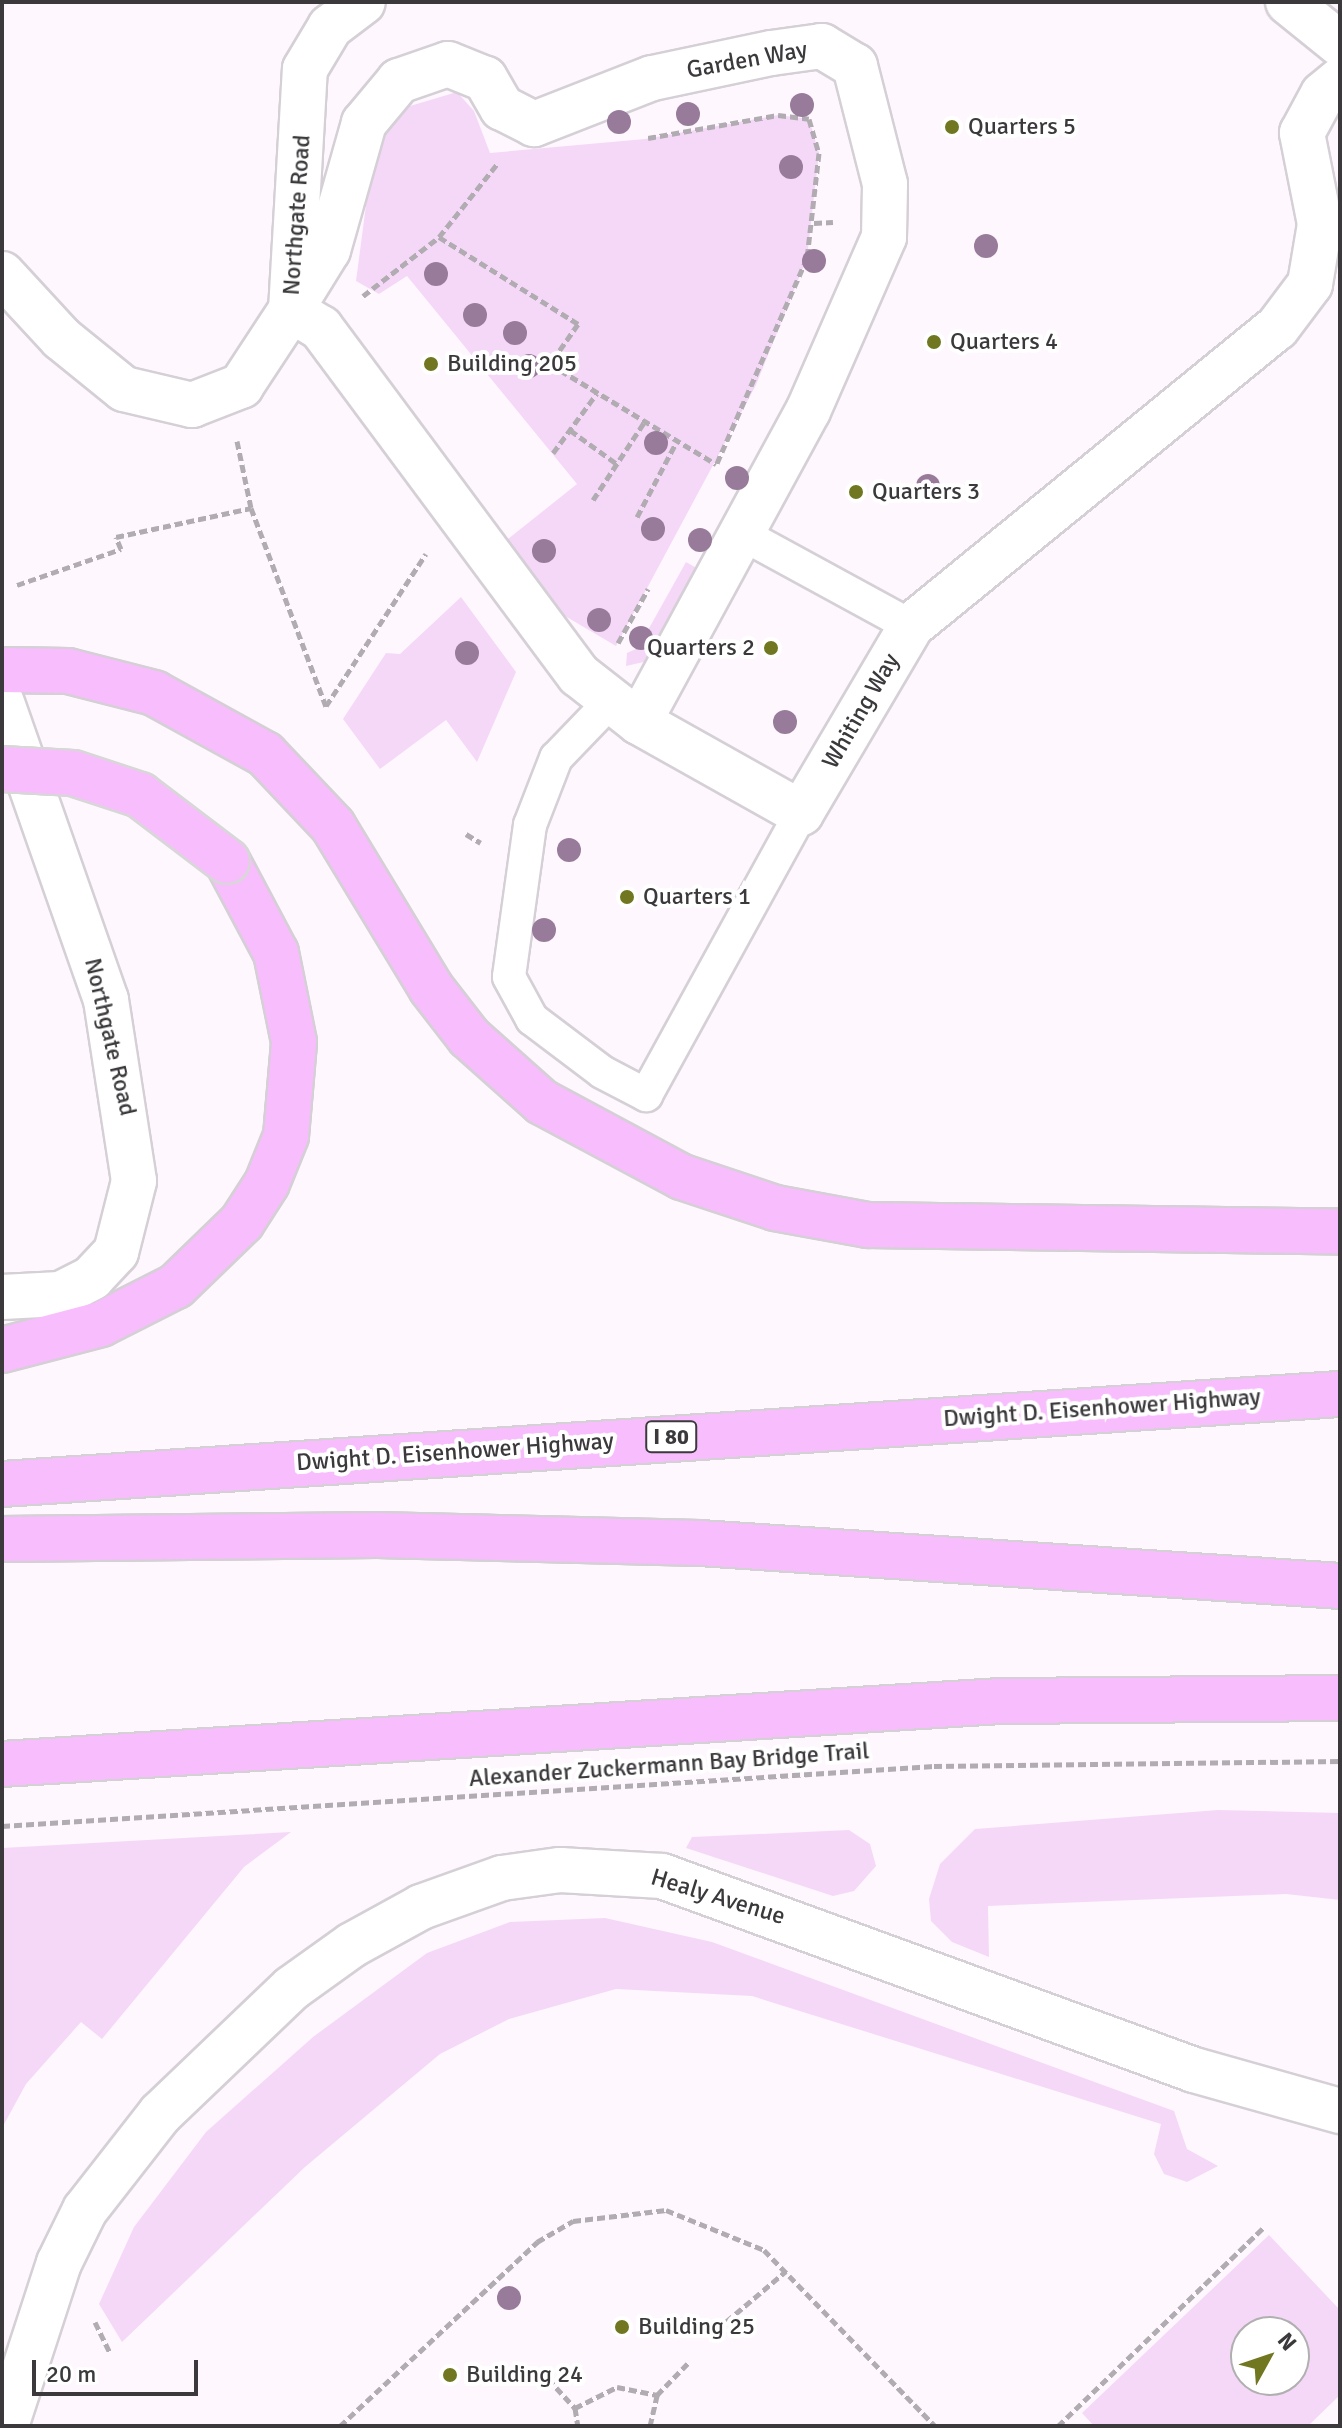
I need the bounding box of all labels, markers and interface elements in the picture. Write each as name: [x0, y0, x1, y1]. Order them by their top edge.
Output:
street label: Garden Way: [684, 35, 810, 85]
place label: Quarters 5: [968, 113, 1076, 141]
marker: Quarters 5: [943, 118, 961, 136]
street label: Northgate Road: [277, 134, 317, 296]
place label: Quarters 4: [950, 328, 1058, 356]
marker: Quarters 4: [925, 333, 943, 351]
place label: Building 205: [447, 350, 577, 378]
marker: Building 205: [422, 355, 440, 373]
place label: Quarters 3: [872, 478, 980, 506]
marker: Quarters 3: [847, 483, 865, 501]
place label: Quarters 2: [647, 634, 755, 662]
marker: Quarters 2: [762, 639, 780, 657]
street label: Whiting Way: [816, 648, 906, 774]
place label: Quarters 1: [643, 883, 751, 911]
marker: Quarters 1: [618, 888, 636, 906]
street label: Northgate Road: [78, 955, 142, 1119]
street label: Dwight D. Eisenhower Highway: [942, 1383, 1262, 1433]
road number: I 80: [645, 1419, 697, 1455]
street label: Dwight D. Eisenhower Highway: [295, 1427, 615, 1477]
street label: Alexander Zuckermann Bay Bridge Trail: [468, 1737, 870, 1793]
street label: Healy Avenue: [647, 1863, 789, 1931]
place label: Building 25: [638, 2313, 755, 2341]
north arrow: [1230, 2316, 1310, 2396]
marker: Building 25: [613, 2318, 631, 2336]
text: N: [1272, 2327, 1302, 2356]
scale bar: [36, 2344, 202, 2394]
text: 20 m: [46, 2359, 96, 2389]
place label: Building 24: [466, 2361, 583, 2389]
marker: Building 24: [441, 2366, 459, 2384]

